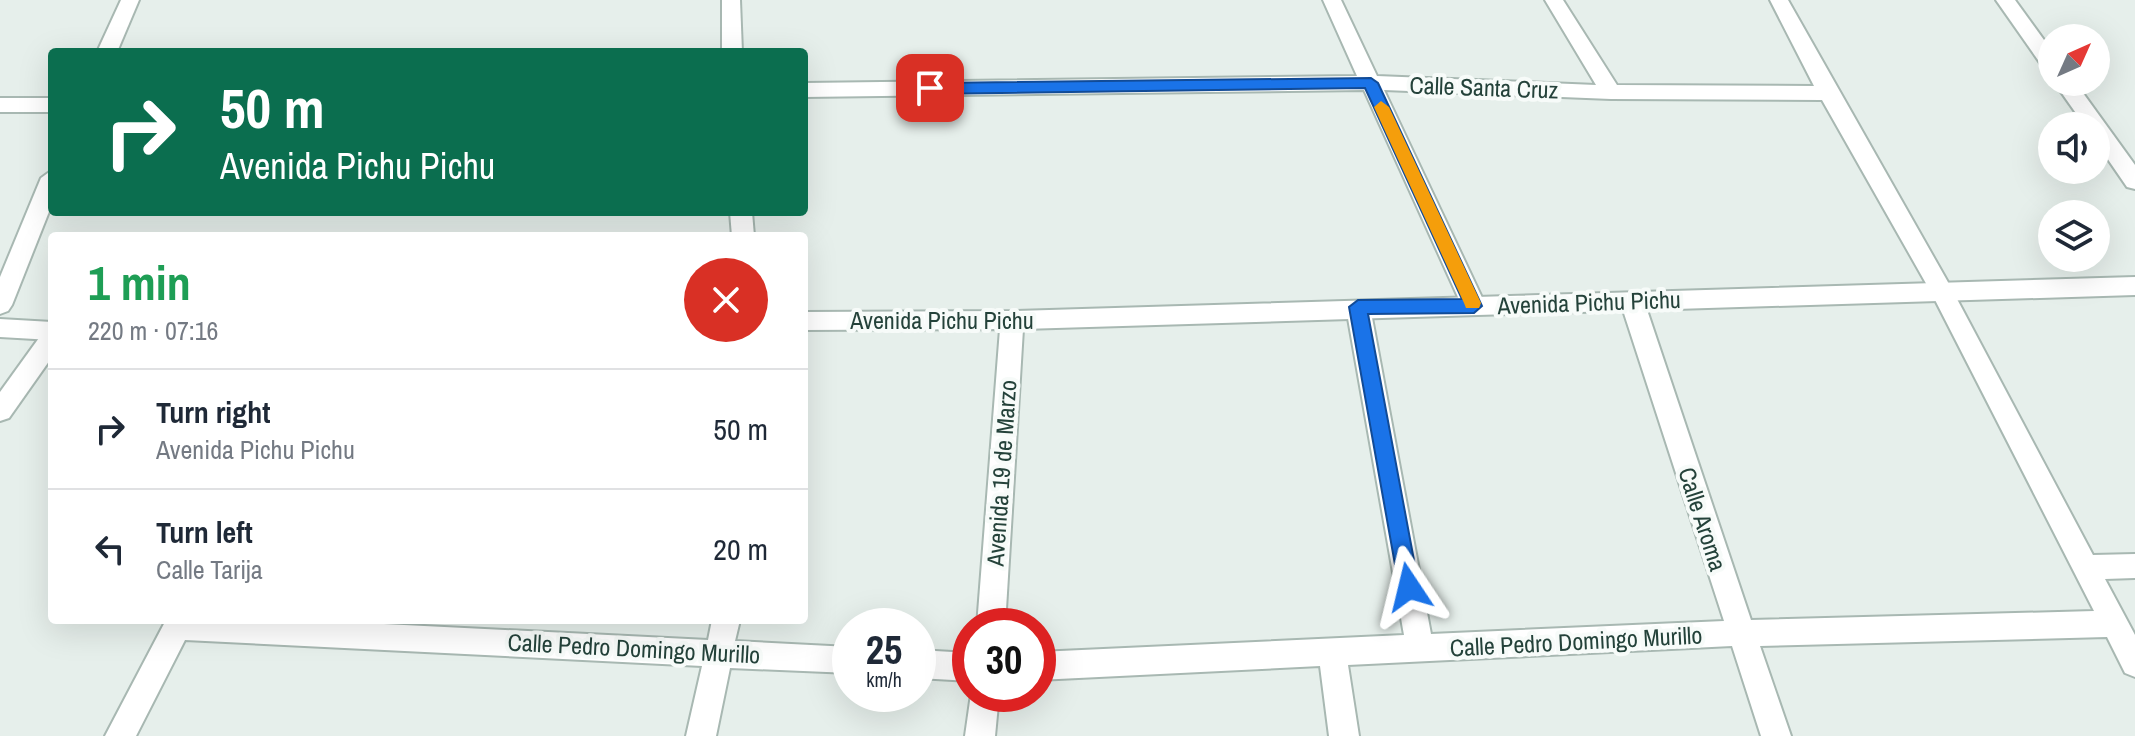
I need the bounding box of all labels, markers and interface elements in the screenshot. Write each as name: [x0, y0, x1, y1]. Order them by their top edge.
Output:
north arrow: [2038, 24, 2110, 96]
map controls: [2038, 24, 2110, 272]
pin: [896, 54, 964, 122]
icon: arrive: [908, 66, 952, 110]
street label: Calle Santa Cruz: [1409, 68, 1559, 106]
text: 50 m: [220, 70, 325, 145]
icon: right: [88, 80, 192, 184]
button: sound: [2038, 112, 2110, 184]
text: Avenida Pichu Pichu: [220, 142, 495, 190]
button: layers: [2038, 200, 2110, 272]
text: 1 min: [88, 250, 191, 315]
button: close: [684, 258, 768, 342]
street label: Avenida Pichu Pichu: [1496, 283, 1681, 321]
street label: Avenida Pichu Pichu: [849, 304, 1034, 336]
text: 220 m · 07:16: [88, 313, 218, 348]
street label: Avenida 19 de Marzo: [978, 379, 1023, 568]
text: Turn right: [156, 392, 270, 432]
icon: right: [88, 407, 132, 451]
text: 50 m: [713, 409, 768, 449]
text: Avenida Pichu Pichu: [156, 432, 355, 467]
street label: Calle Aroma: [1671, 463, 1735, 575]
text: Turn left: [156, 512, 253, 552]
icon: left: [88, 527, 132, 571]
text: 20 m: [713, 529, 768, 569]
position arrow: [1367, 545, 1451, 629]
text: Calle Tarija: [156, 552, 263, 587]
speed limit sign: 30: [952, 608, 1056, 712]
street label: Calle Pedro Domingo Murillo: [1449, 618, 1703, 664]
text: 25: [866, 623, 902, 676]
street label: Calle Pedro Domingo Murillo: [507, 625, 761, 671]
text: km/h: [866, 666, 902, 693]

